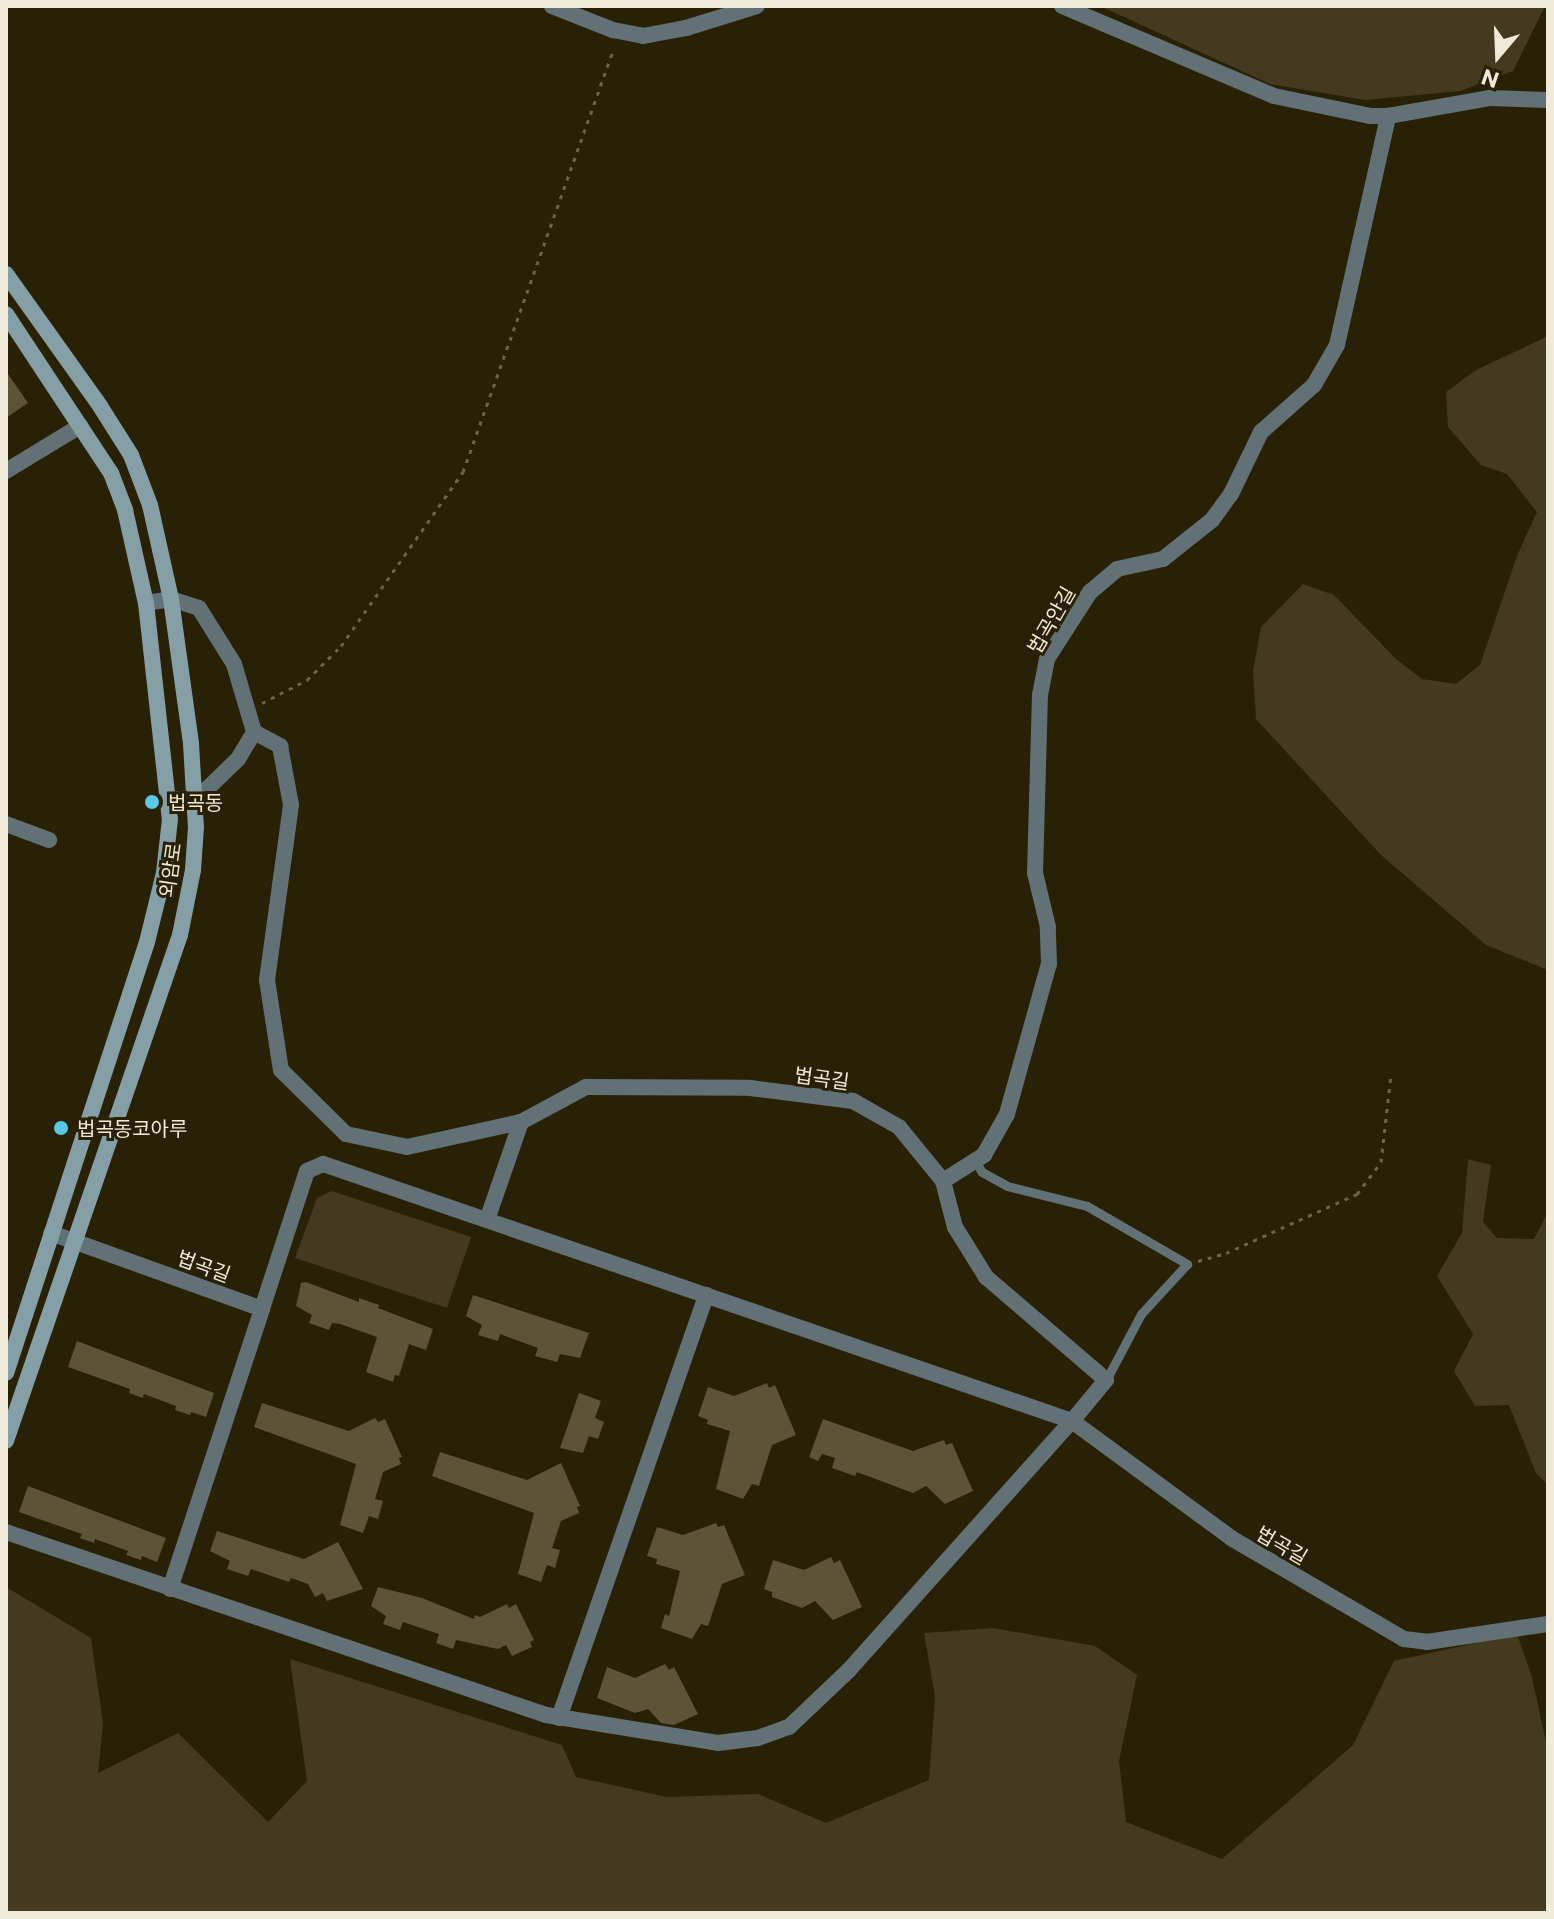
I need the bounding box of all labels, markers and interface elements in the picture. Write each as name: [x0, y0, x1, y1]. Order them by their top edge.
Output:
north arrow: [1458, 16, 1538, 96]
text: N: [1478, 64, 1502, 95]
street label: 법곡안길: [1022, 582, 1080, 658]
place label: 법곡동: [168, 790, 223, 814]
marker: 법곡동: [143, 793, 161, 811]
street label: 외암로: [154, 841, 186, 899]
street label: 법곡길: [793, 1062, 851, 1094]
place label: 법곡동코아루: [77, 1116, 187, 1140]
marker: 법곡동코아루: [52, 1119, 70, 1137]
street label: 법곡길: [174, 1245, 234, 1287]
street label: 법곡길: [1252, 1521, 1312, 1569]

